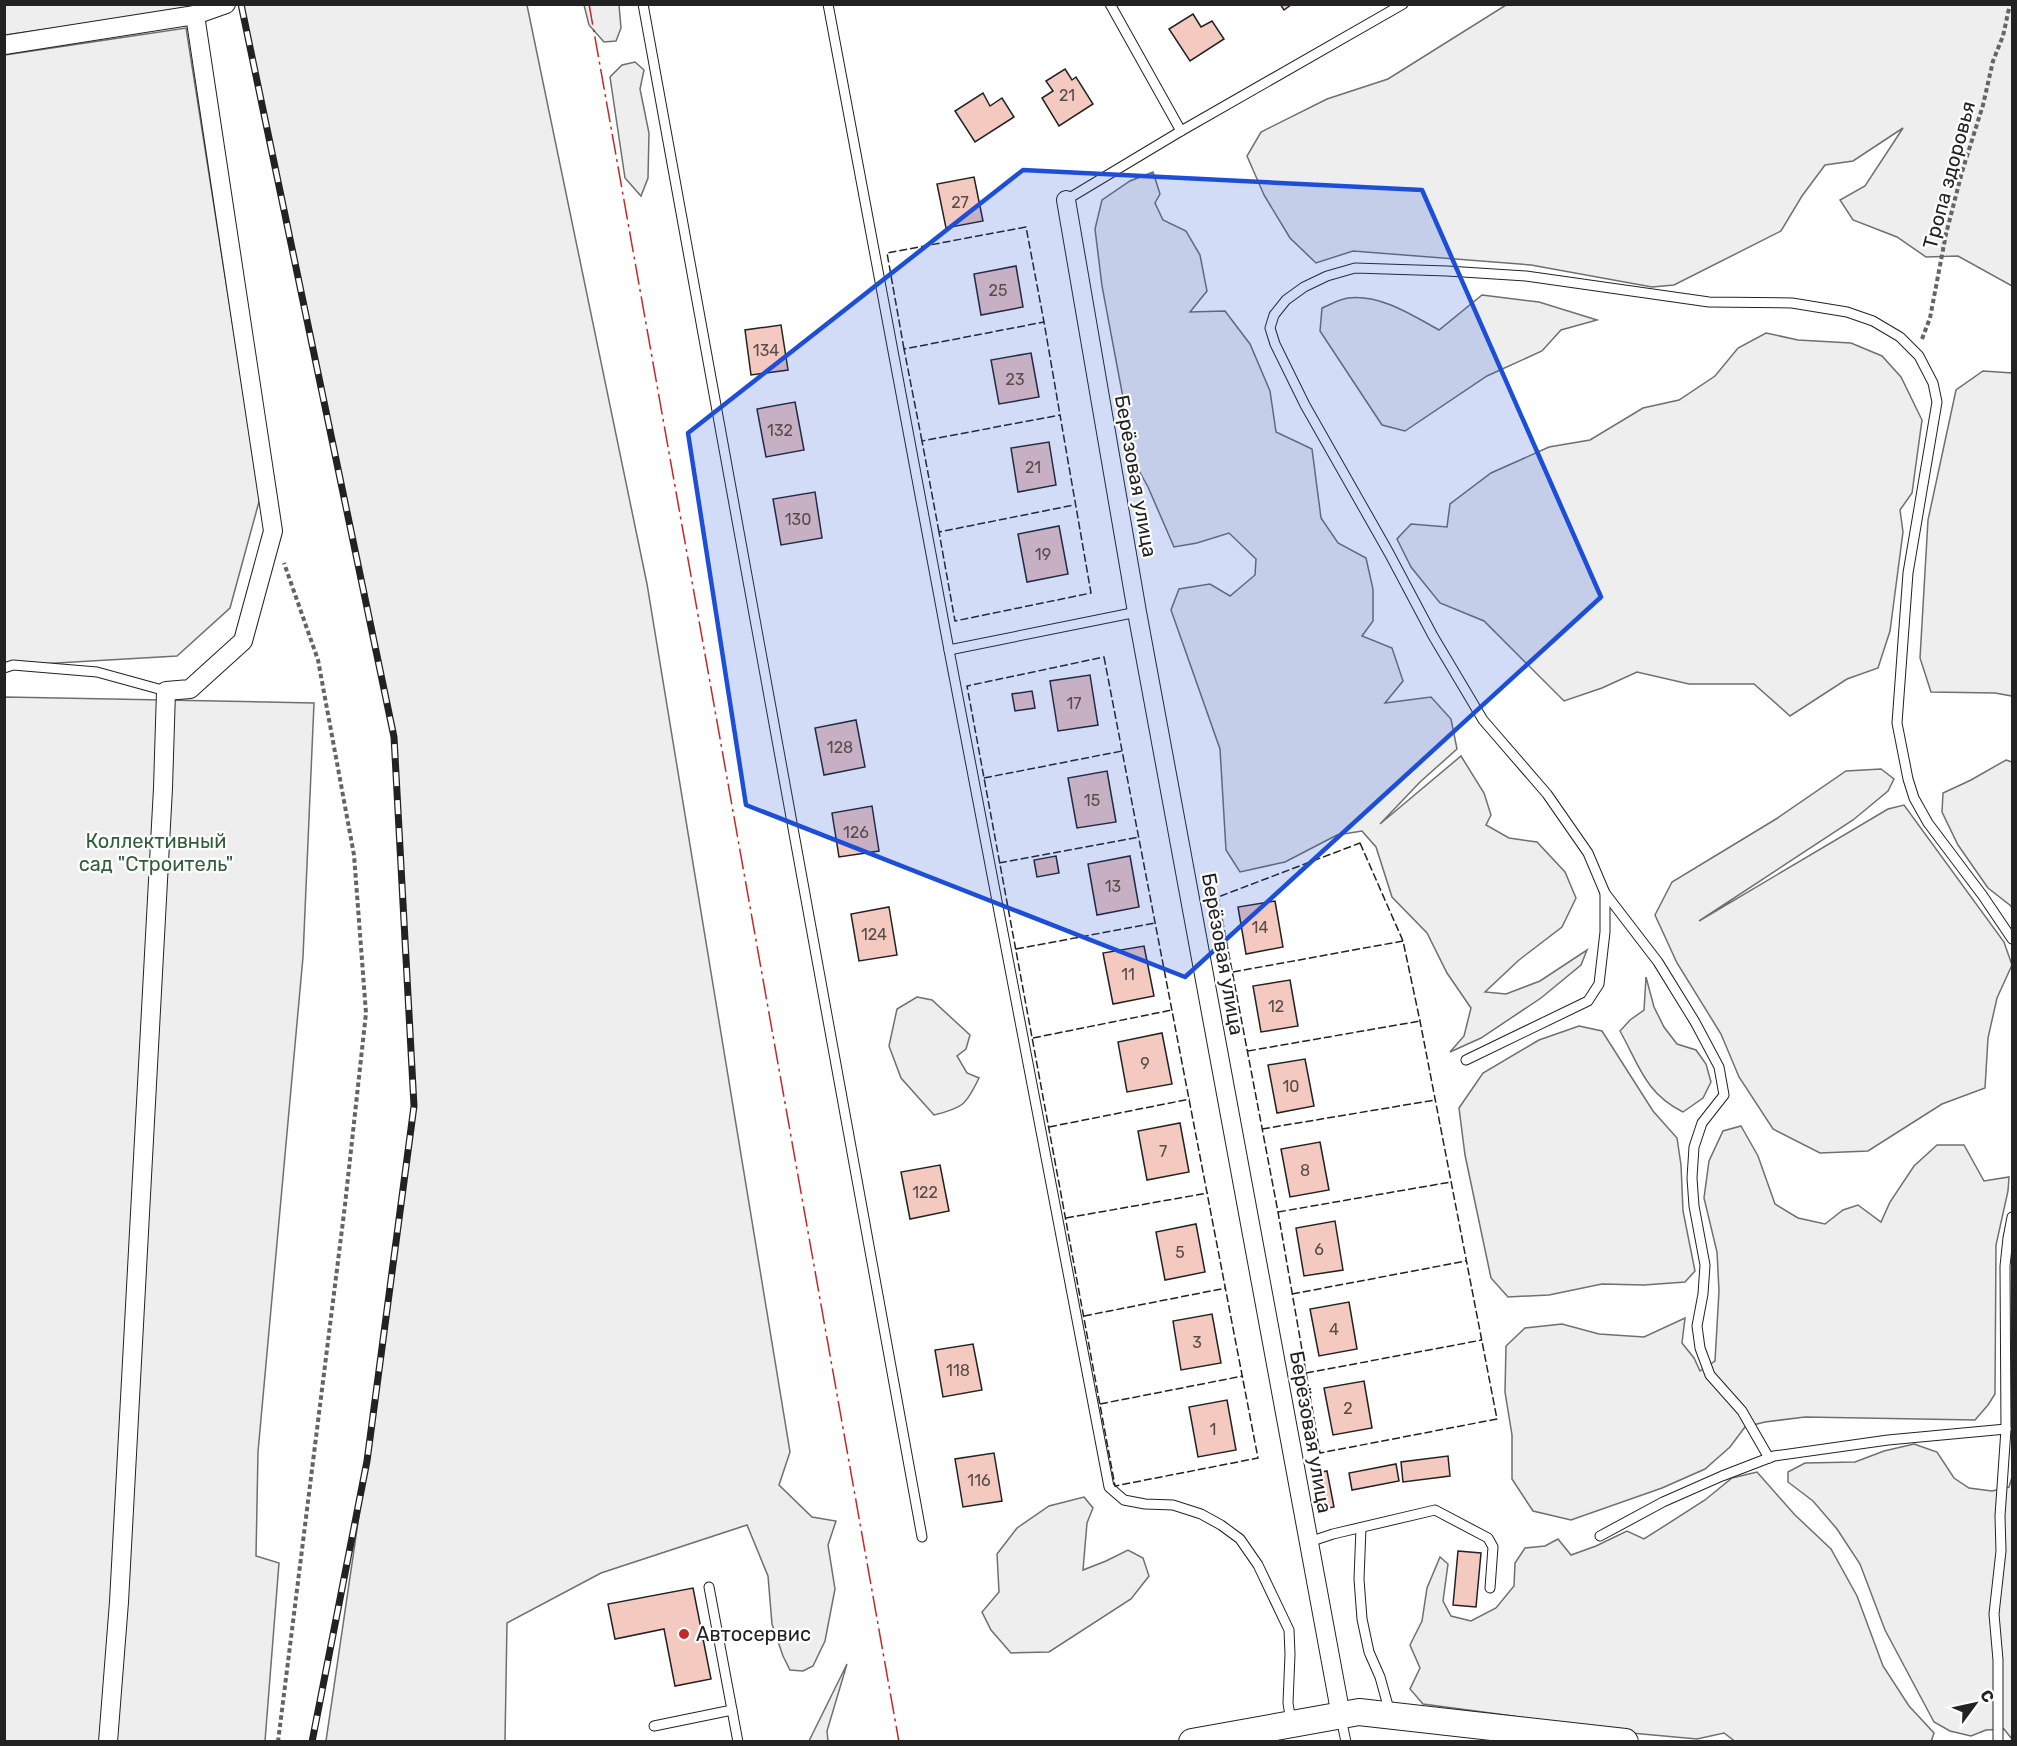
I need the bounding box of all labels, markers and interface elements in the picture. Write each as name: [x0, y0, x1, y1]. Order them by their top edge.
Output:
house number: 21: [1059, 86, 1075, 105]
street label: Тропа здоровья: [1918, 98, 1980, 252]
house number: 27: [951, 193, 969, 212]
house number: 25: [989, 281, 1007, 300]
house number: 134: [753, 341, 779, 360]
house number: 23: [1005, 370, 1025, 389]
street label: Берёзовая улица: [1110, 393, 1162, 559]
house number: 132: [767, 421, 793, 440]
house number: 21: [1025, 458, 1041, 477]
house number: 130: [785, 510, 811, 529]
house number: 19: [1035, 545, 1051, 564]
house number: 17: [1066, 694, 1082, 713]
house number: 128: [827, 738, 853, 757]
house number: 15: [1084, 791, 1100, 810]
house number: 126: [843, 823, 869, 842]
park label: Коллективный сад "Строитель": [79, 829, 233, 876]
street label: Берёзовая улица: [1197, 871, 1249, 1037]
house number: 13: [1105, 877, 1121, 896]
house number: 14: [1252, 918, 1268, 937]
house number: 124: [861, 925, 887, 944]
house number: 11: [1121, 965, 1135, 984]
house number: 12: [1268, 997, 1284, 1016]
house number: 9: [1140, 1054, 1150, 1073]
house number: 10: [1282, 1077, 1300, 1096]
house number: 7: [1159, 1142, 1167, 1161]
house number: 8: [1300, 1161, 1310, 1180]
house number: 122: [912, 1183, 938, 1202]
house number: 6: [1314, 1240, 1324, 1259]
house number: 5: [1175, 1243, 1185, 1262]
house number: 4: [1329, 1320, 1339, 1339]
house number: 3: [1192, 1333, 1202, 1352]
street label: Берёзовая улица: [1285, 1349, 1337, 1515]
house number: 118: [946, 1361, 970, 1380]
house number: 2: [1343, 1399, 1353, 1418]
house number: 1: [1210, 1420, 1216, 1439]
house number: 116: [967, 1471, 991, 1490]
place label: Автосервис: [696, 1622, 811, 1646]
marker: Автосервис: [677, 1627, 691, 1641]
north arrow: [1945, 1674, 2005, 1734]
text: С: [1976, 1686, 1998, 1706]

